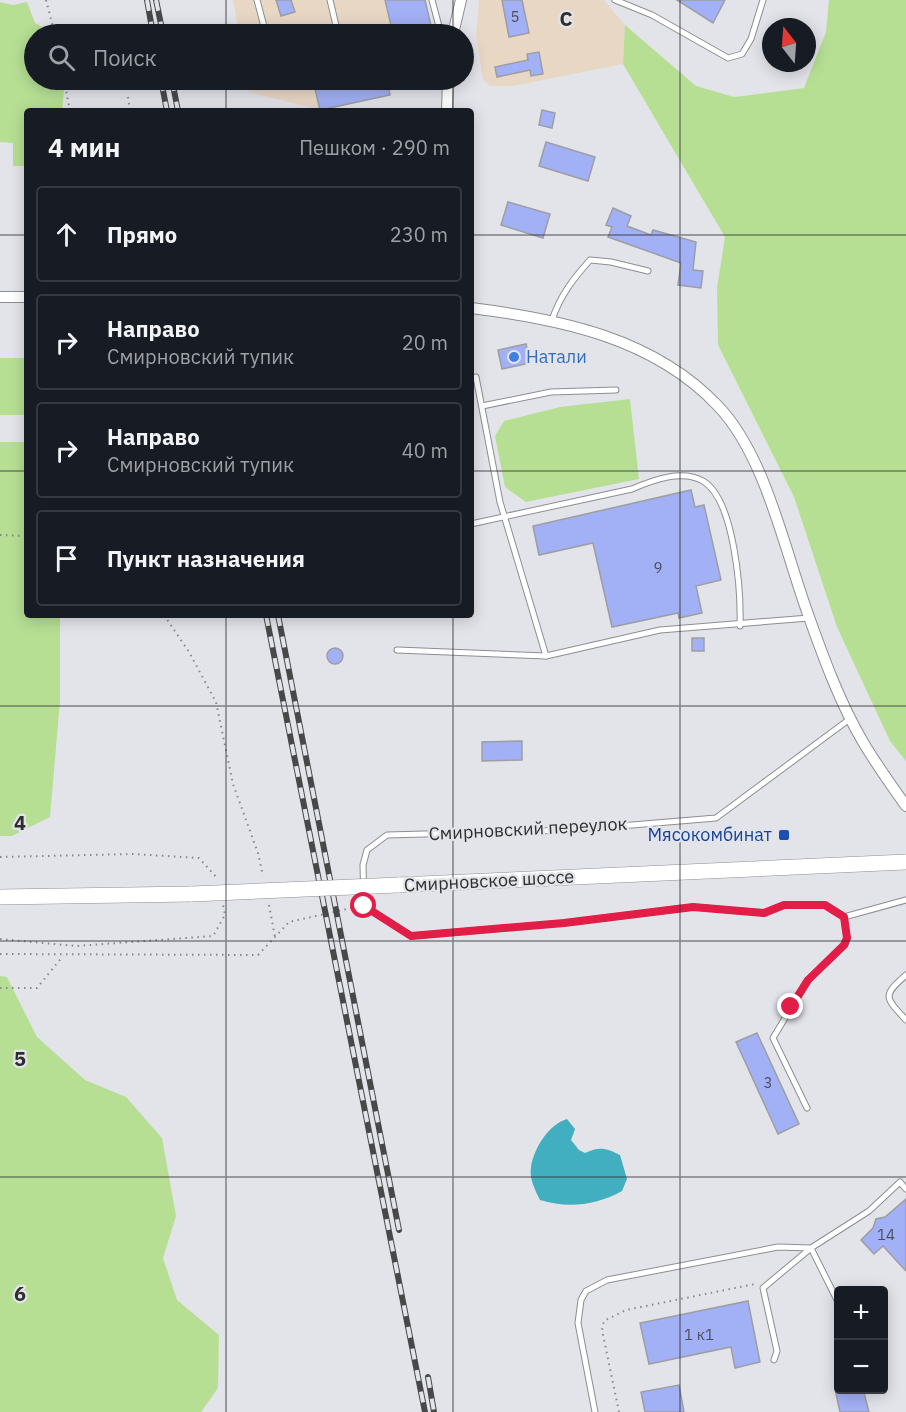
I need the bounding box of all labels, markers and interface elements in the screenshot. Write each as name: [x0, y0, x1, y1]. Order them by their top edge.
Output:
text: C: [559, 5, 573, 32]
house number: 5: [510, 7, 520, 26]
north arrow: [762, 18, 816, 72]
search box: [24, 24, 474, 90]
icon: search: [45, 41, 78, 74]
text: Поиск: [93, 43, 157, 72]
text: 4 мин: [48, 130, 120, 164]
text: Пешком · 290 m: [299, 134, 450, 161]
icon: ahead: [50, 218, 83, 251]
text: Прямо: [107, 220, 177, 249]
text: 230 m: [390, 221, 448, 248]
text: Направо: [107, 314, 200, 343]
icon: right: [50, 326, 83, 359]
text: 20 m: [402, 329, 448, 356]
text: Смирновский тупик: [107, 343, 294, 370]
place label: Натали: [526, 345, 587, 368]
marker: Натали: [507, 350, 521, 364]
text: Направо: [107, 422, 200, 451]
icon: right: [50, 434, 83, 467]
text: 40 m: [402, 437, 448, 464]
text: Смирновский тупик: [107, 451, 294, 478]
icon: arrive: [50, 542, 83, 575]
text: Пункт назначения: [107, 544, 305, 573]
house number: 9: [653, 558, 663, 577]
text: 4: [14, 809, 26, 836]
street label: Смирновский переулок: [428, 812, 628, 845]
place label: Мясокомбинат: [647, 823, 773, 846]
marker: Мясокомбинат: [777, 828, 791, 842]
street label: Смирновское шоссе: [403, 865, 575, 896]
route start: [350, 892, 376, 918]
route end: [777, 993, 803, 1019]
text: 5: [14, 1045, 26, 1072]
house number: 3: [763, 1073, 773, 1092]
house number: 14: [877, 1225, 895, 1244]
text: 6: [14, 1280, 26, 1307]
map controls: [834, 1286, 888, 1394]
button: +: [834, 1286, 888, 1340]
house number: 1 к1: [684, 1325, 714, 1344]
button: −: [834, 1340, 888, 1394]

